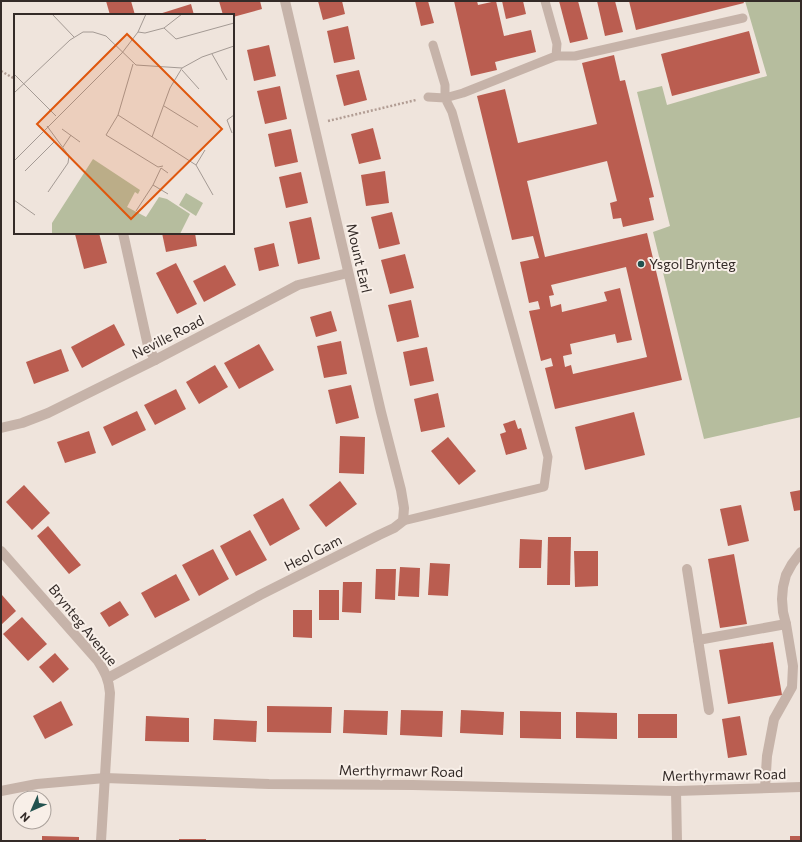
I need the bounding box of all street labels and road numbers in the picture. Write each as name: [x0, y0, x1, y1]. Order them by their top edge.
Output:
street label: Mount Earl: [343, 221, 376, 294]
street label: Neville Road: [129, 311, 207, 362]
street label: Heol Gam: [281, 531, 344, 574]
street label: Brynteg Avenue: [45, 581, 121, 669]
street label: Merthyrmawr Road: [339, 761, 463, 780]
street label: Merthyrmawr Road: [662, 765, 786, 784]

